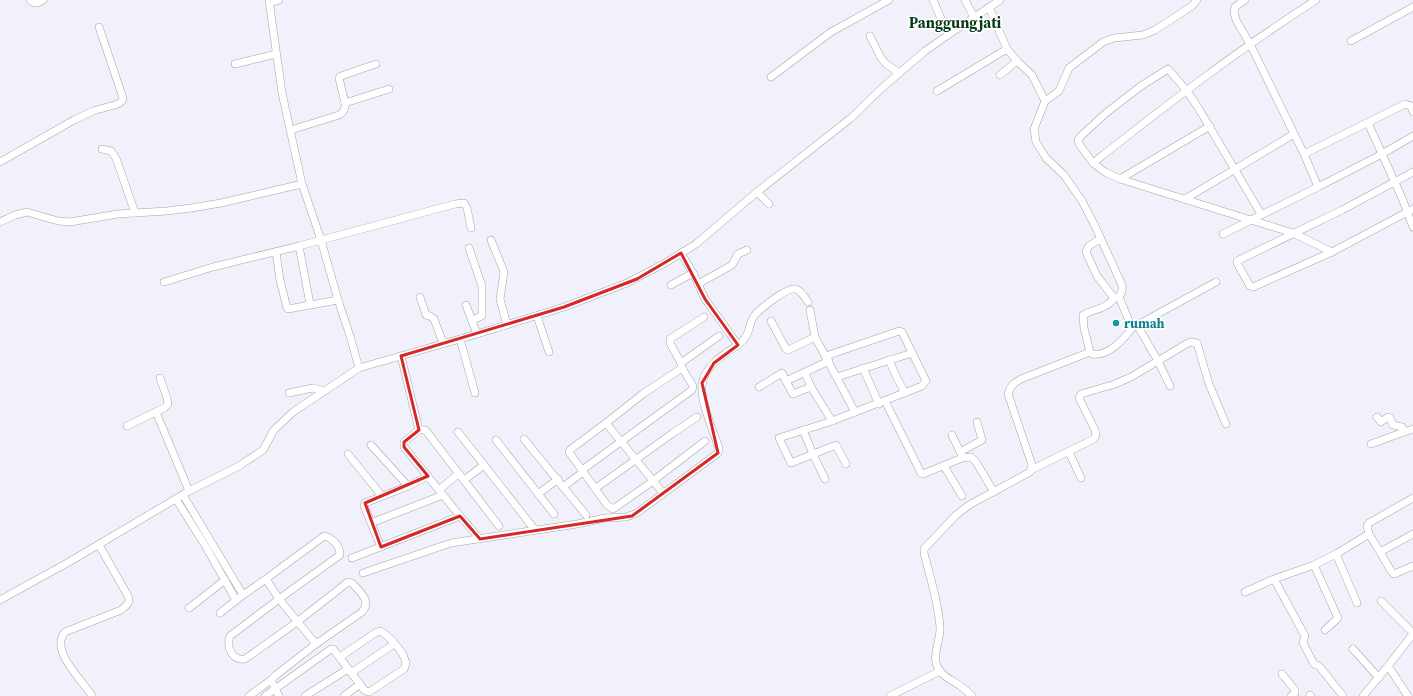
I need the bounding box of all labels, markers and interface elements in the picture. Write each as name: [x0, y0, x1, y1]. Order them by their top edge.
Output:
district label: Panggungjati: [909, 12, 1002, 33]
place label: rumah: [1124, 315, 1165, 332]
marker: rumah: [1111, 318, 1121, 328]

